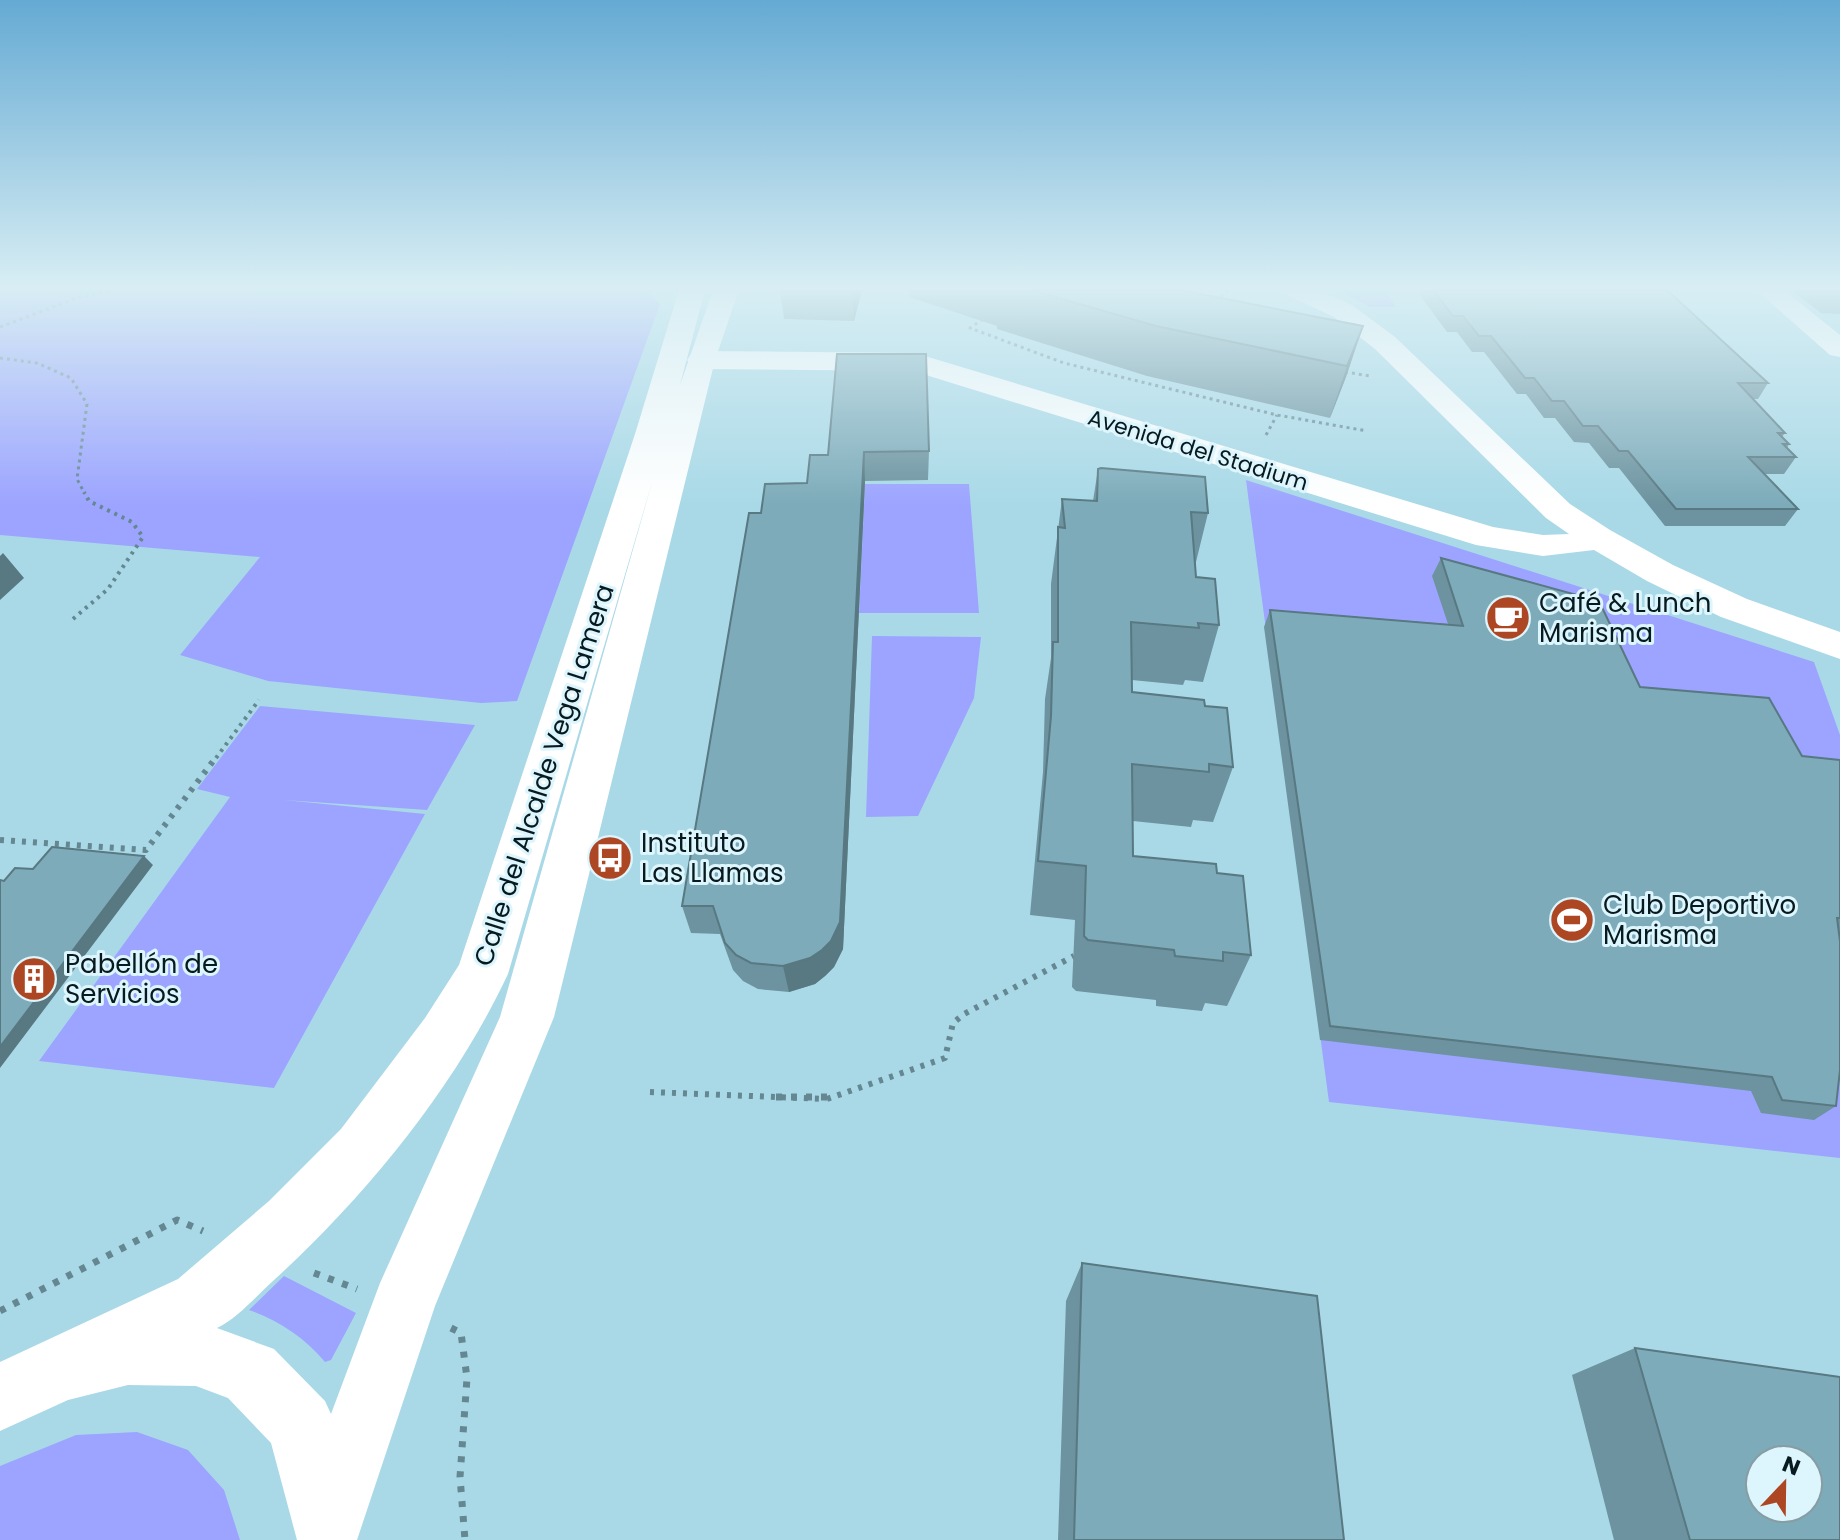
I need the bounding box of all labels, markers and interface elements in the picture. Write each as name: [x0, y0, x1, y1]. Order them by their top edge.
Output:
street label: Avenida del Stadium: [1084, 402, 1312, 498]
street label: Calle del Alcalde Vega Lamera: [465, 579, 623, 971]
place label: Café & Lunch Marisma: [1539, 585, 1711, 651]
cafe icon: Café & Lunch Marisma: [1484, 594, 1532, 642]
place label: Instituto Las Llamas: [641, 825, 783, 891]
bus stop icon: Instituto Las Llamas: [586, 834, 634, 882]
place label: Club Deportivo Marisma: [1603, 887, 1796, 953]
sports icon: Club Deportivo Marisma: [1548, 896, 1596, 944]
place label: Pabellón de Servicios: [65, 946, 218, 1012]
building icon: Pabellón de Servicios: [10, 955, 58, 1003]
north arrow: [1744, 1444, 1824, 1524]
text: N: [1778, 1448, 1805, 1483]

